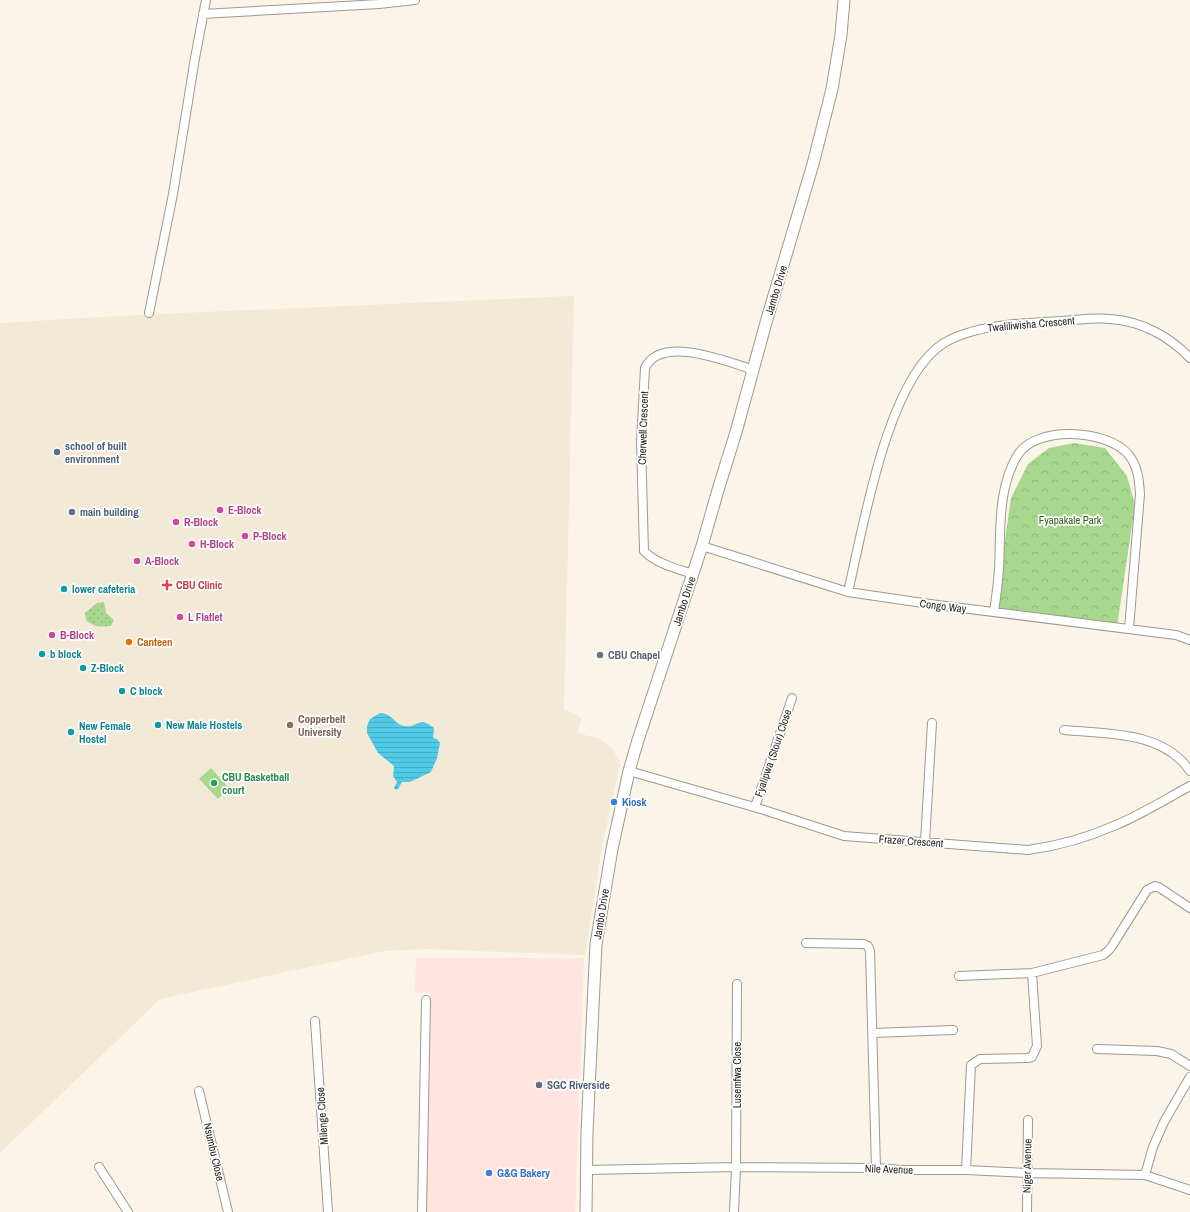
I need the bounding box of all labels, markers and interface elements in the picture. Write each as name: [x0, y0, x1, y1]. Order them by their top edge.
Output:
street label: Jambo Drive: [762, 264, 790, 316]
street label: Twaliliwisha Crescent: [987, 313, 1076, 335]
street label: Cherwell Crescent: [635, 390, 651, 465]
place label: school of built environment: [65, 439, 127, 466]
marker: school of built environment: [52, 447, 62, 457]
place label: E-Block: [228, 503, 263, 517]
place label: main building: [80, 505, 139, 519]
marker: E-Block: [215, 505, 225, 515]
marker: main building: [67, 507, 77, 517]
park label: Fyapakale Park: [1039, 513, 1102, 527]
place label: R-Block: [184, 515, 219, 529]
marker: R-Block: [171, 517, 181, 527]
place label: P-Block: [253, 529, 288, 543]
marker: P-Block: [240, 531, 250, 541]
place label: H-Block: [200, 537, 235, 551]
marker: H-Block: [187, 539, 197, 549]
place label: A-Block: [145, 554, 180, 568]
marker: A-Block: [132, 556, 142, 566]
street label: Jambo Drive: [669, 575, 699, 627]
place label: CBU Clinic: [176, 578, 223, 592]
marker: CBU Clinic: [161, 579, 173, 591]
place label: lower cafeteria: [72, 582, 135, 596]
marker: lower cafeteria: [59, 584, 69, 594]
street label: Congo Way: [919, 596, 968, 616]
place label: L Flatlet: [188, 610, 222, 624]
marker: L Flatlet: [175, 612, 185, 622]
place label: B-Block: [60, 628, 95, 642]
marker: B-Block: [47, 630, 57, 640]
place label: Canteen: [137, 635, 173, 649]
marker: Canteen: [124, 637, 134, 647]
place label: b block: [50, 647, 83, 661]
place label: CBU Chapel: [608, 648, 660, 662]
marker: b block: [37, 649, 47, 659]
marker: CBU Chapel: [595, 650, 605, 660]
place label: Z-Block: [91, 661, 125, 675]
marker: Z-Block: [78, 663, 88, 673]
place label: C block: [130, 684, 164, 698]
marker: C block: [117, 686, 127, 696]
street label: Fyalipwa (Stour) Close: [751, 707, 795, 799]
place label: Copperbelt University: [298, 712, 346, 739]
place label: New Male Hostels: [166, 718, 242, 732]
place label: New Female Hostel: [79, 719, 131, 746]
marker: New Male Hostels: [153, 720, 163, 730]
marker: Copperbelt University: [285, 720, 295, 730]
marker: New Female Hostel: [66, 727, 76, 737]
place label: CBU Basketball court: [222, 770, 289, 797]
marker: CBU Basketball court: [209, 778, 219, 788]
place label: Kiosk: [622, 795, 648, 809]
marker: Kiosk: [609, 797, 619, 807]
street label: Frazer Crescent: [878, 832, 944, 850]
street label: Jambo Drive: [590, 888, 612, 940]
street label: Lusemfwa Close: [730, 1042, 744, 1108]
place label: SGC Riverside: [547, 1078, 610, 1092]
marker: SGC Riverside: [534, 1080, 544, 1090]
street label: Milenge Close: [313, 1087, 331, 1145]
street label: Nsumbu Close: [201, 1122, 227, 1182]
street label: Niger Avenue: [1020, 1139, 1034, 1193]
street label: Nile Avenue: [865, 1161, 913, 1177]
place label: G&G Bakery: [497, 1166, 550, 1180]
marker: G&G Bakery: [484, 1168, 494, 1178]

